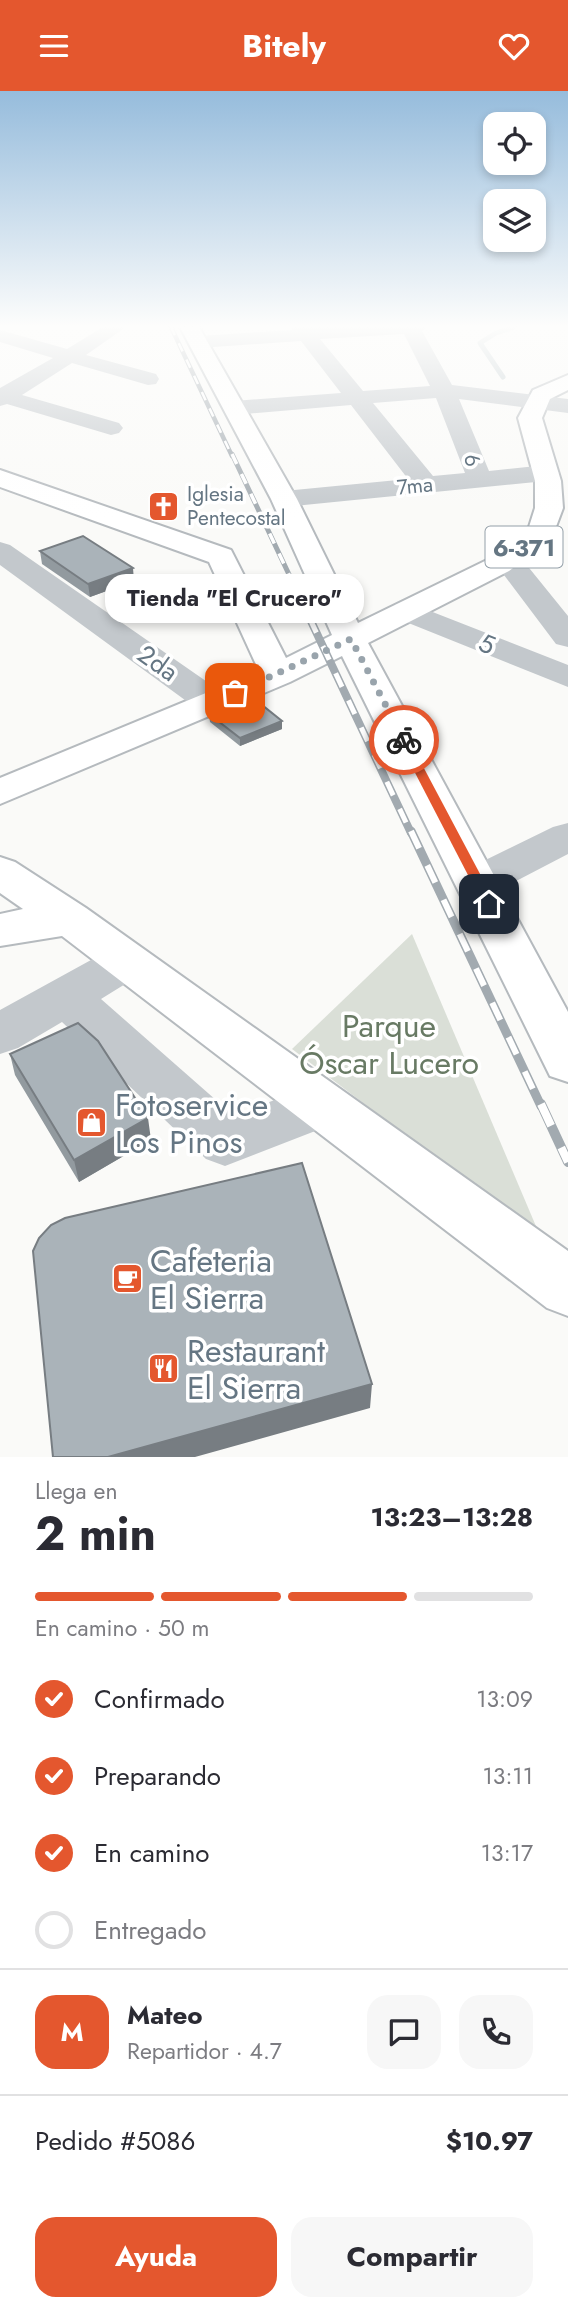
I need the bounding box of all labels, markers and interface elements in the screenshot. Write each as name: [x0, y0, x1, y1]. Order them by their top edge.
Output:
text: Bitely: [242, 23, 326, 69]
icon: menu: [35, 27, 73, 65]
icon: heart: [495, 27, 533, 65]
map controls: [483, 112, 546, 252]
button: locate: [483, 112, 546, 175]
button: layers: [483, 189, 546, 252]
street label: 6: [456, 449, 488, 471]
street label: 7ma: [396, 469, 434, 503]
place label: Iglesia Pentecostal: [187, 479, 286, 533]
church icon: Iglesia Pentecostal: [147, 489, 181, 523]
road number: 6-371: [486, 526, 562, 567]
callout: Tienda "El Crucero": [105, 574, 364, 623]
text: Tienda "El Crucero": [127, 581, 342, 615]
street label: 5: [473, 624, 501, 664]
street label: 2da: [130, 635, 186, 691]
pin: [205, 663, 265, 723]
icon: bag: [216, 674, 254, 712]
courier: [369, 705, 439, 775]
icon: bike: [385, 721, 423, 759]
pin: [459, 874, 519, 934]
icon: home: [470, 885, 508, 923]
park label: Parque Óscar Lucero: [299, 1003, 479, 1086]
place label: Fotoservice Los Pinos: [115, 1082, 268, 1165]
shop icon: Fotoservice Los Pinos: [75, 1106, 109, 1140]
place label: Cafeteria El Sierra: [150, 1238, 272, 1321]
cafe icon: Cafeteria El Sierra: [110, 1262, 144, 1296]
place label: Restaurant El Sierra: [187, 1328, 325, 1411]
restaurant icon: Restaurant El Sierra: [147, 1352, 181, 1386]
text: Llega en: [35, 1474, 117, 1508]
text: 13:23–13:28: [371, 1498, 533, 1536]
text: 2 min: [35, 1501, 156, 1567]
text: En camino · 50 m: [35, 1611, 210, 1645]
icon: check: [35, 1680, 73, 1718]
text: Confirmado: [94, 1680, 225, 1718]
text: 13:09: [476, 1682, 533, 1716]
icon: check: [35, 1757, 73, 1795]
text: Preparando: [94, 1757, 221, 1795]
text: 13:11: [482, 1759, 533, 1793]
icon: check: [35, 1834, 73, 1872]
text: En camino: [94, 1834, 210, 1872]
text: 13:17: [481, 1836, 533, 1870]
text: Entregado: [94, 1911, 206, 1949]
button: chat: [367, 1995, 441, 2069]
button: phone: [459, 1995, 533, 2069]
text: Mateo: [127, 1996, 203, 2034]
text: M: [60, 2013, 84, 2051]
text: Repartidor · 4.7: [127, 2034, 282, 2068]
text: Pedido #5086: [35, 2122, 195, 2160]
text: $10.97: [446, 2122, 533, 2160]
button: Ayuda: [35, 2217, 277, 2297]
button: Compartir: [291, 2217, 533, 2297]

